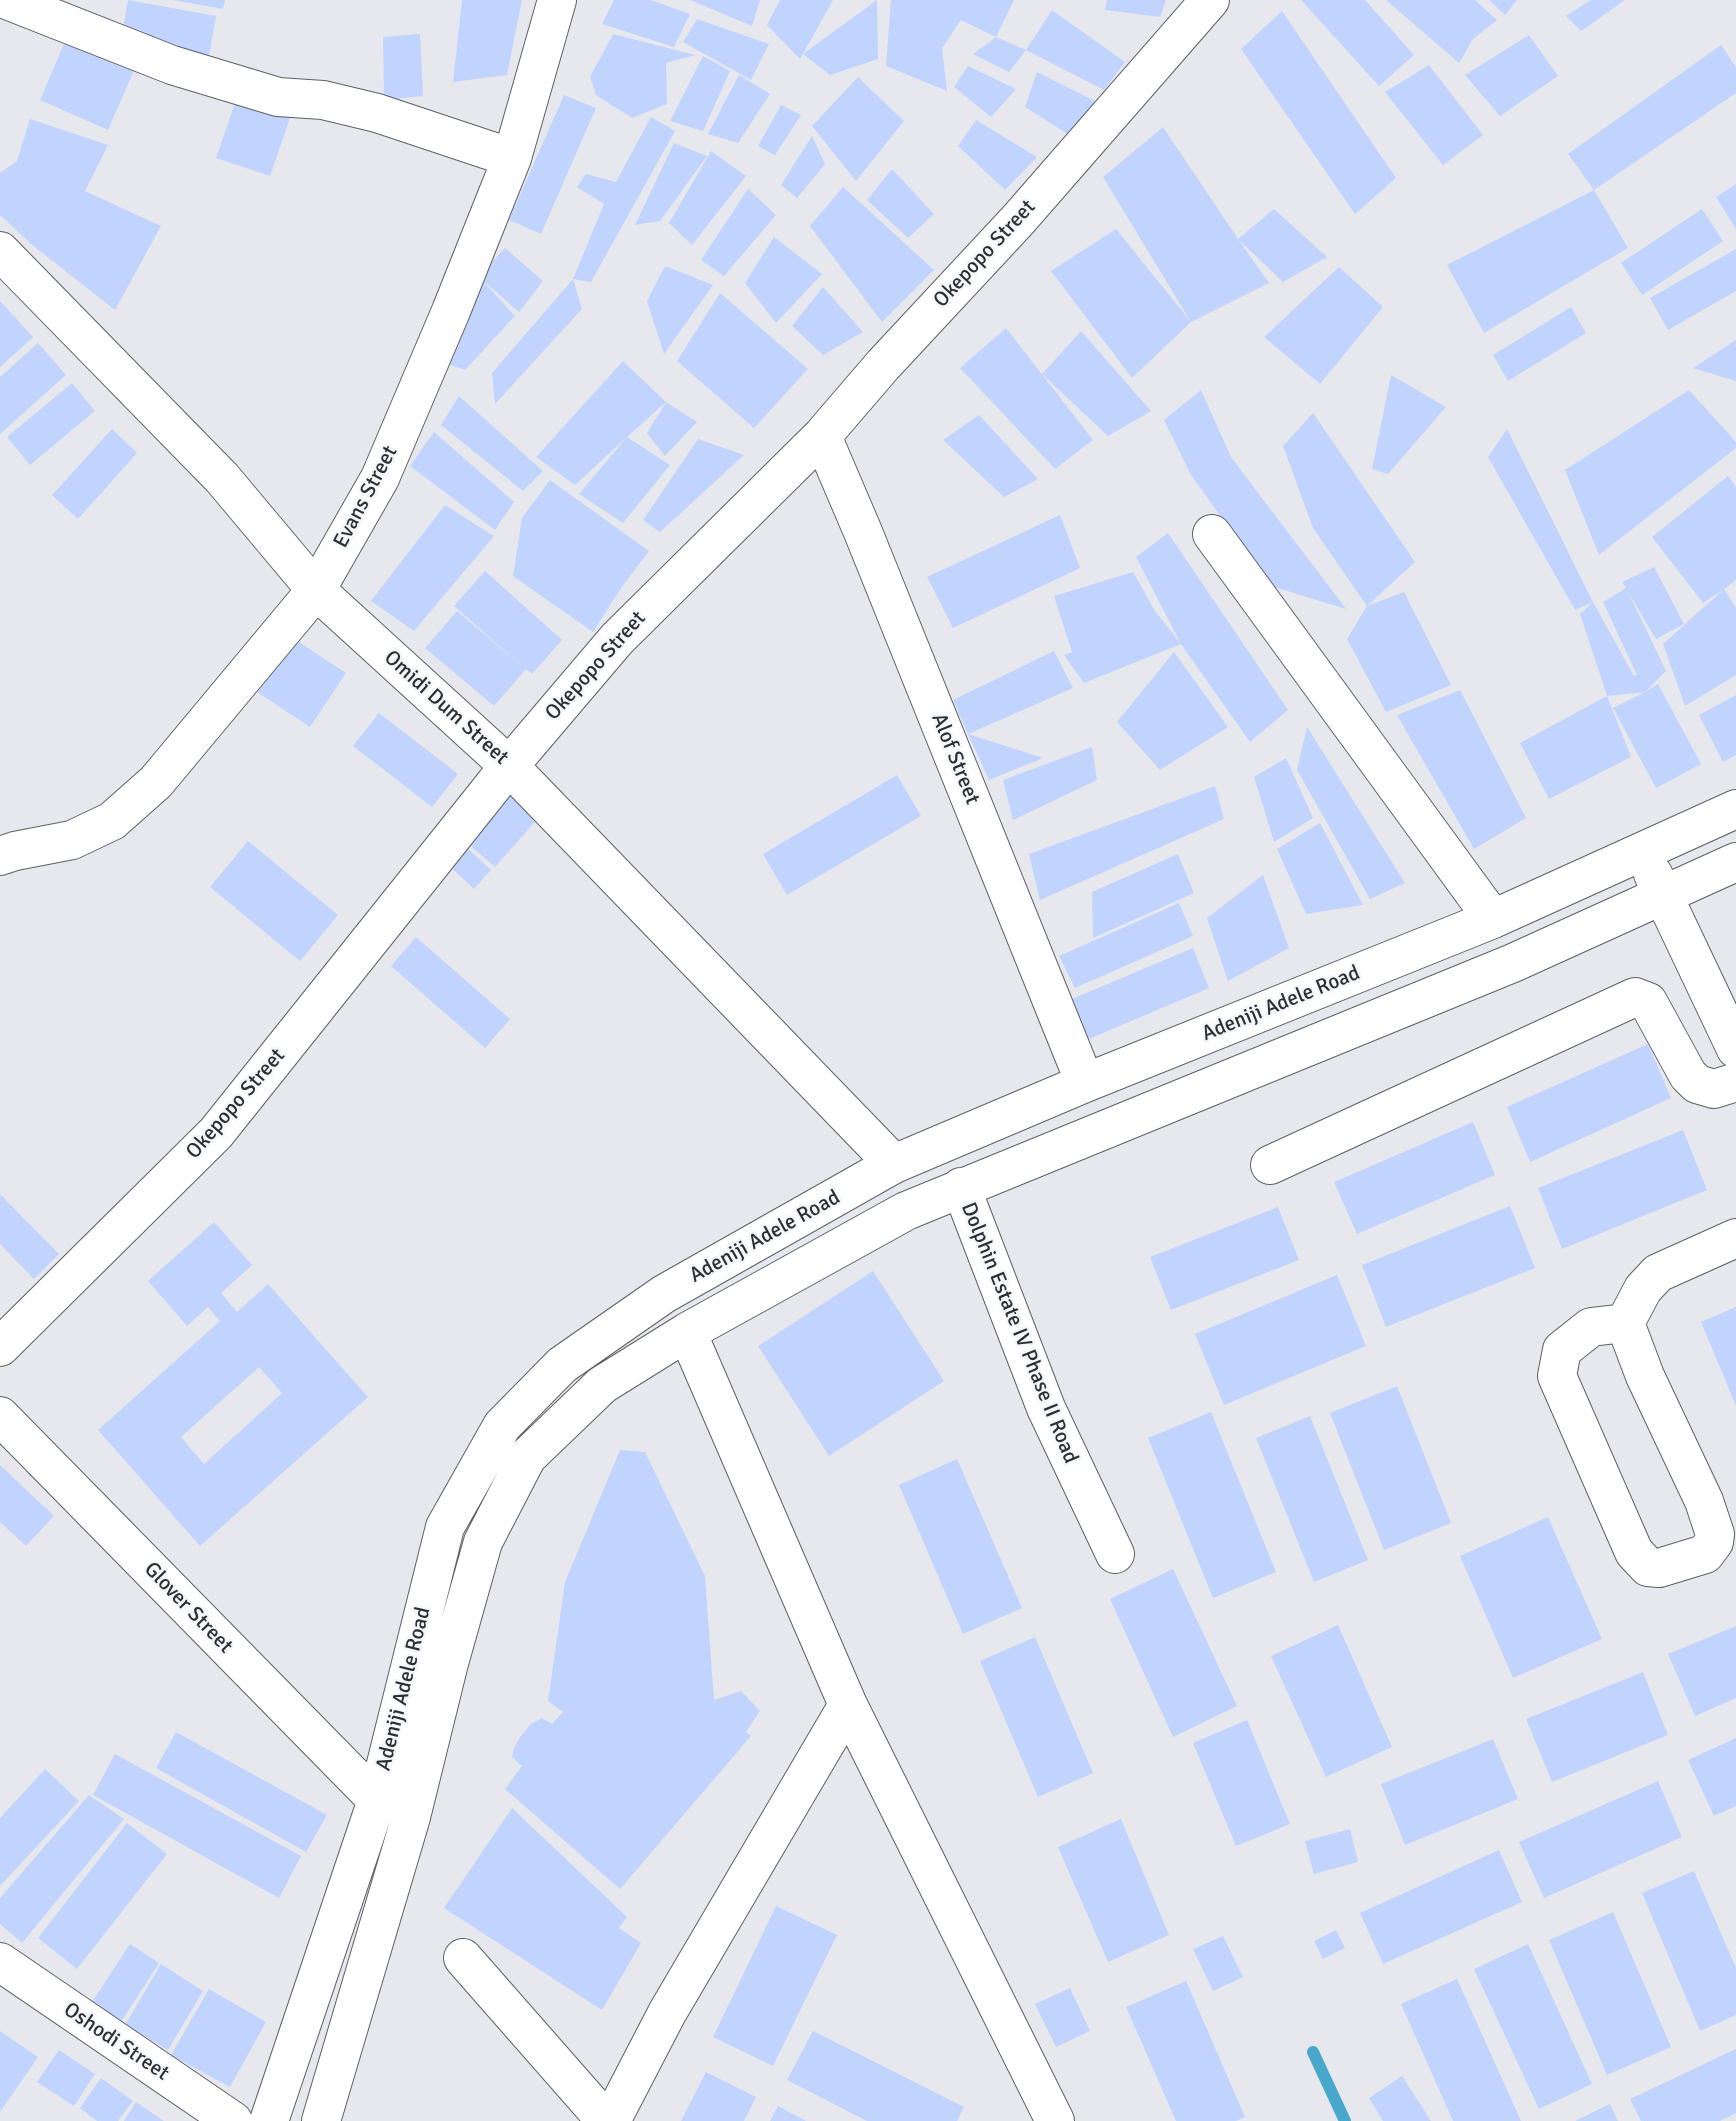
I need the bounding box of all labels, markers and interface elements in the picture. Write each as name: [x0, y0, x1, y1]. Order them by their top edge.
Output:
street label: Okepopo Street: [929, 195, 1041, 313]
street label: Evans Street: [329, 442, 403, 552]
street label: Okepopo Street: [541, 606, 651, 726]
street label: Omidi Dum Street: [379, 646, 513, 770]
street label: Alof Street: [925, 710, 985, 808]
street label: Adeniji Adele Road: [1198, 961, 1364, 1047]
street label: Okepopo Street: [181, 1044, 291, 1164]
street label: Adeniji Adele Road: [685, 1185, 845, 1289]
street label: Dolphin Estate IV Phase II Road: [955, 1199, 1083, 1467]
street label: Glover Street: [138, 1557, 238, 1659]
street label: Adeniji Adele Road: [371, 1604, 437, 1774]
street label: Oshodi Street: [59, 1998, 173, 2086]

